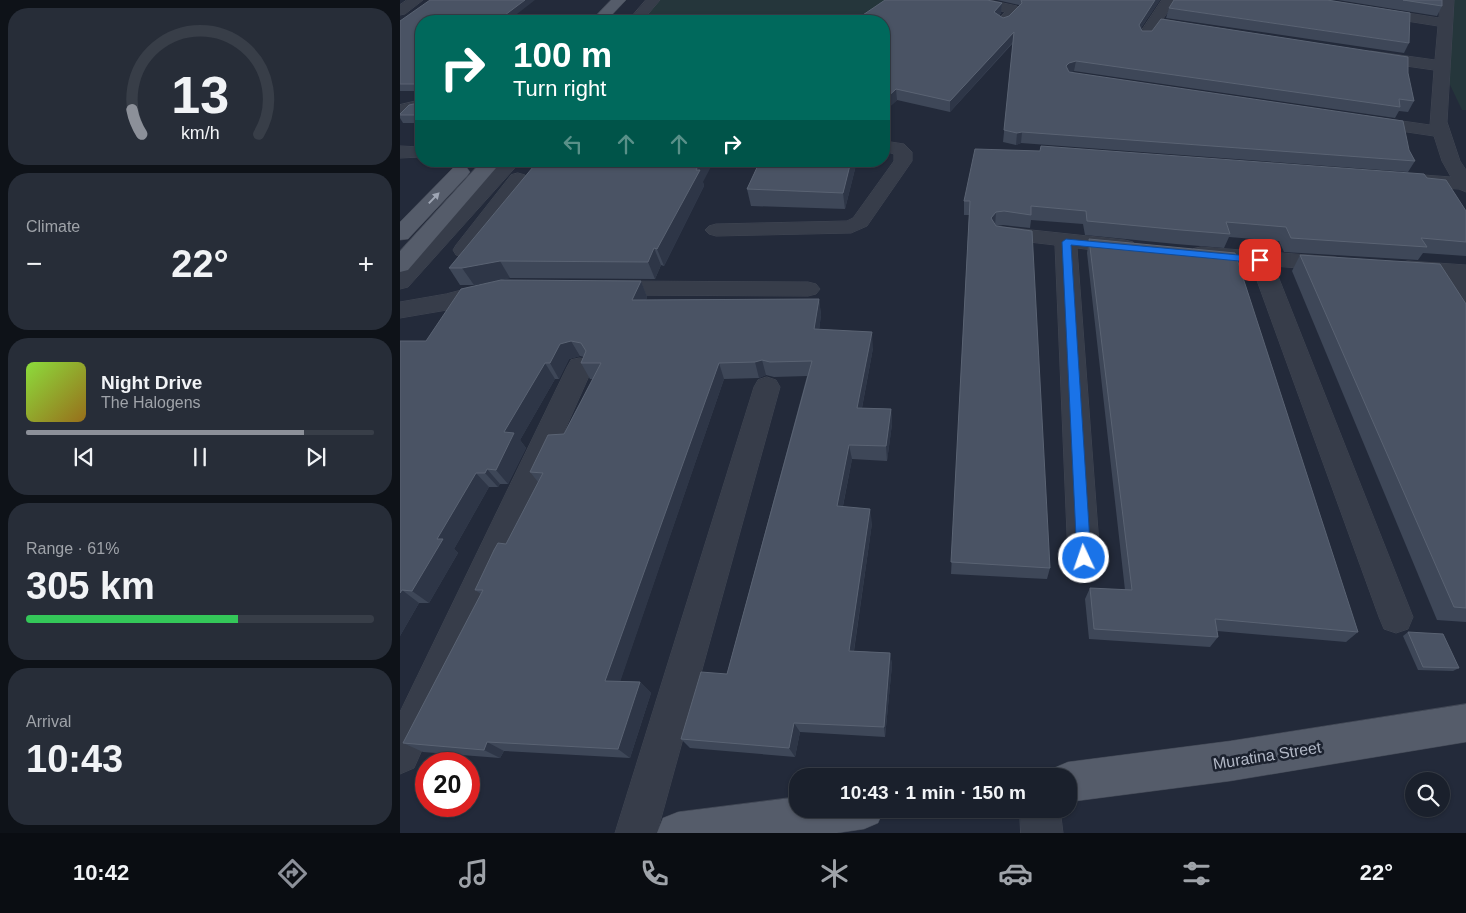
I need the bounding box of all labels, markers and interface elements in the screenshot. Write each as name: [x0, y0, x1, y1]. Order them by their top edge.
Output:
icon: right: [430, 35, 495, 100]
text: 100 m: [513, 35, 612, 74]
text: 13: [171, 66, 229, 124]
text: Turn right: [513, 76, 606, 101]
text: km/h: [181, 123, 219, 143]
icon: left: [559, 130, 587, 158]
icon: ahead: [612, 130, 640, 158]
icon: ahead: [665, 130, 693, 158]
icon: right: [718, 130, 746, 158]
one-way arrow: [428, 193, 440, 205]
text: Climate: [26, 218, 80, 235]
pin: [1239, 239, 1281, 281]
text: 22°: [171, 243, 229, 285]
icon: arrive: [1246, 246, 1274, 274]
text: −: [26, 248, 42, 279]
text: +: [358, 248, 374, 279]
text: Night Drive: [101, 372, 202, 393]
text: The Halogens: [101, 394, 201, 411]
icon: previous: [70, 443, 98, 471]
icon: pause: [186, 443, 214, 471]
icon: next: [302, 443, 330, 471]
position arrow: [1057, 531, 1109, 583]
text: Range · 61%: [26, 540, 119, 557]
text: 305 km: [26, 565, 155, 607]
text: Arrival: [26, 713, 71, 730]
text: 10:43: [26, 738, 123, 780]
street label: Muratina Street: [1212, 738, 1323, 772]
speed limit sign: 20: [415, 752, 480, 817]
map controls: [1405, 772, 1450, 817]
button: search: [1405, 772, 1450, 817]
text: 10:43 · 1 min · 150 m: [840, 782, 1026, 803]
icon: directions: [275, 856, 310, 891]
icon: music: [456, 856, 491, 891]
icon: phone: [637, 856, 672, 891]
icon: climate: [817, 856, 852, 891]
icon: car: [998, 856, 1033, 891]
icon: filters: [1179, 856, 1214, 891]
text: 10:42: [73, 860, 129, 885]
text: 22°: [1360, 860, 1393, 885]

